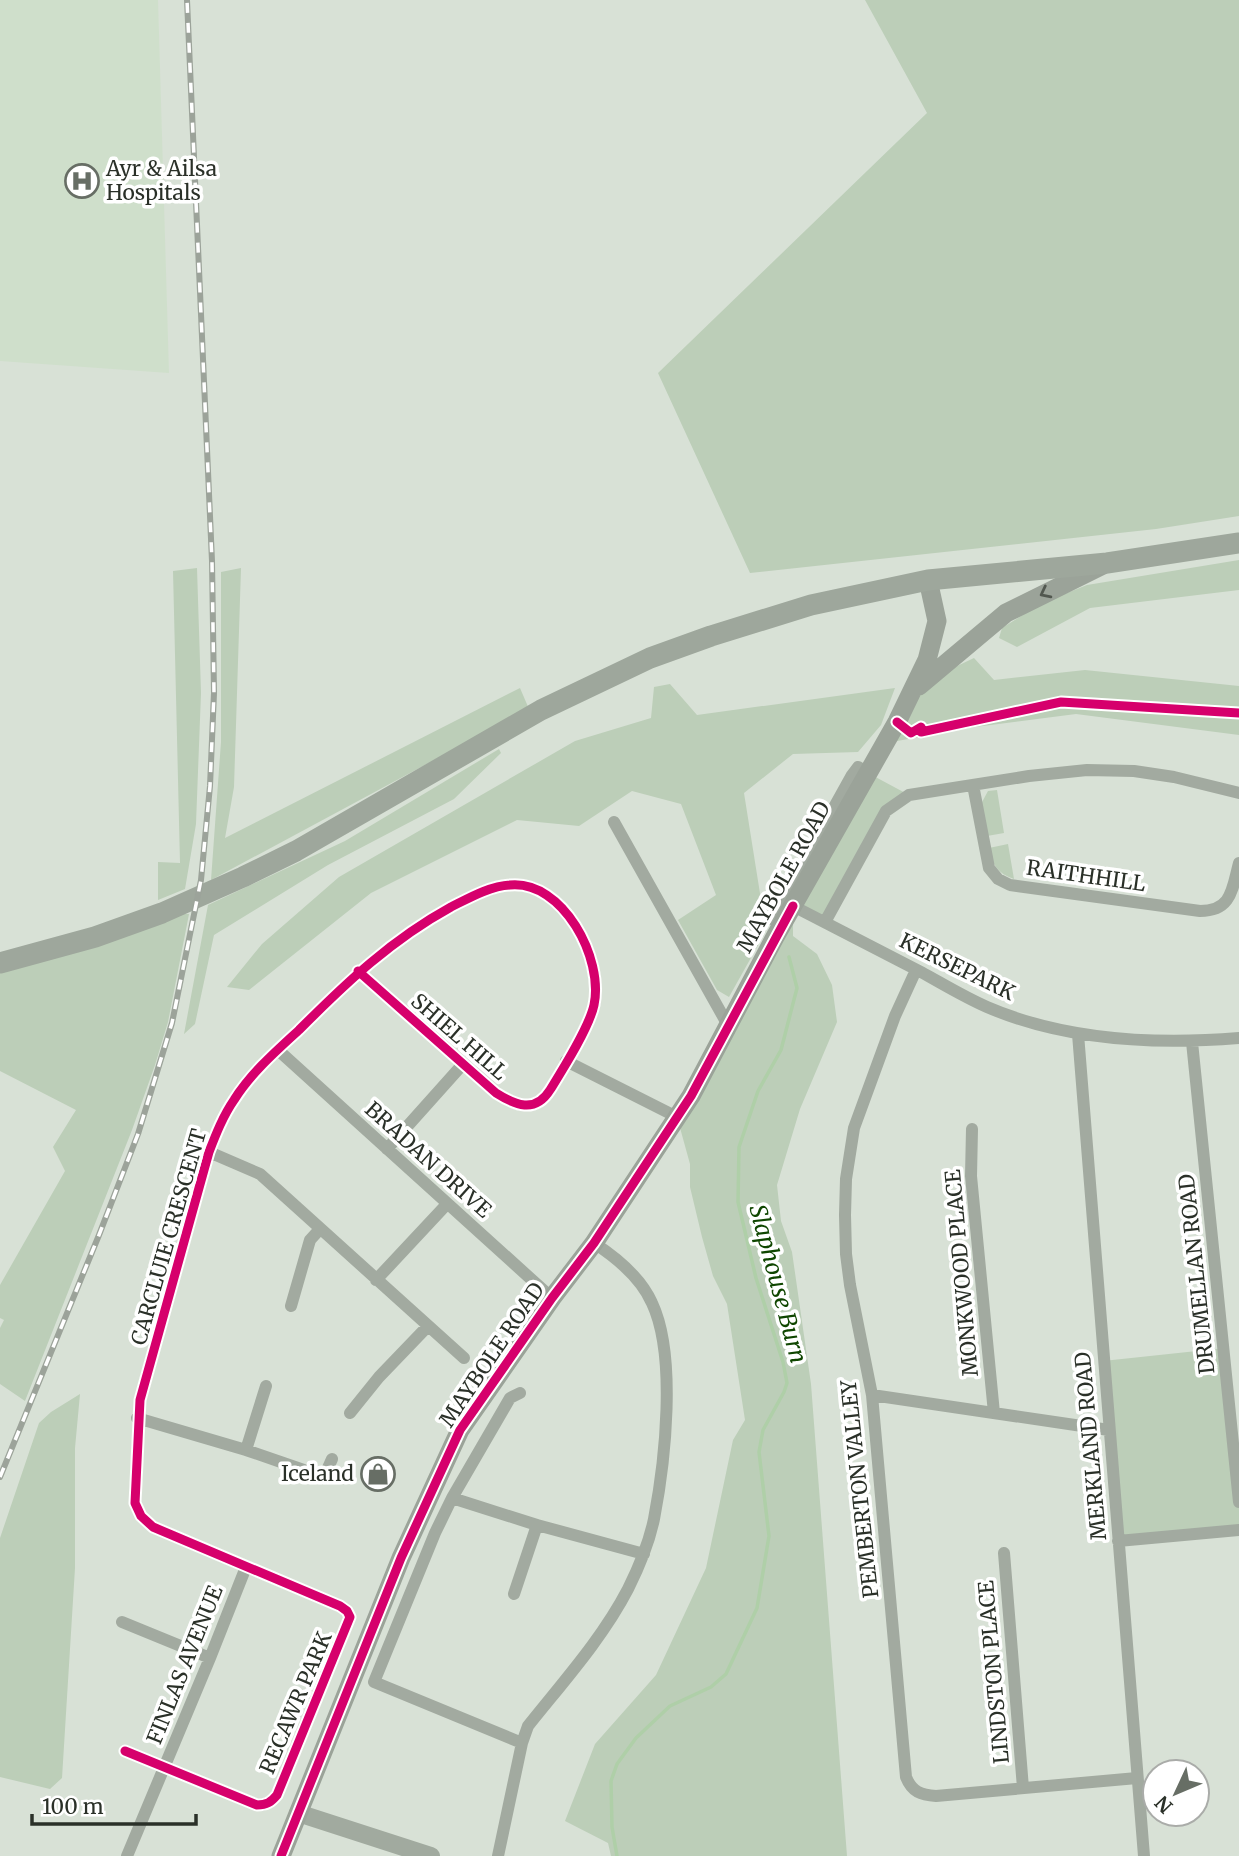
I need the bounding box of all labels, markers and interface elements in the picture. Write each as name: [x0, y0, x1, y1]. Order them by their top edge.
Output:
place label: Ayr & Ailsa Hospitals: [105, 155, 217, 206]
hospital icon: Ayr & Ailsa Hospitals: [63, 162, 101, 200]
one-way arrow: [1040, 584, 1052, 598]
street label: MAYBOLE ROAD: [731, 796, 836, 957]
street label: RAITHHILL: [1025, 854, 1147, 897]
street label: KERSEPARK: [895, 927, 1020, 1007]
street label: SHIEL HILL: [406, 987, 513, 1086]
street label: BRADAN DRIVE: [360, 1096, 498, 1224]
street label: CARCLUIE CRESCENT: [125, 1125, 212, 1348]
street label: MONKWOOD PLACE: [939, 1168, 984, 1378]
street label: DRUMELLAN ROAD: [1173, 1172, 1220, 1375]
water label: Slaphouse Burn: [743, 1201, 814, 1366]
street label: MAYBOLE ROAD: [433, 1277, 550, 1432]
street label: MERKLAND ROAD: [1069, 1350, 1112, 1541]
street label: PEMBERTON VALLEY: [835, 1378, 884, 1599]
shop icon: Iceland: [359, 1455, 397, 1493]
place label: Iceland: [281, 1460, 354, 1487]
street label: LINDSTON PLACE: [972, 1579, 1015, 1765]
street label: FINLAS AVENUE: [140, 1581, 229, 1748]
street label: RECAWR PARK: [253, 1627, 338, 1778]
north arrow: [1141, 1758, 1211, 1828]
scale bar: [32, 1783, 196, 1827]
text: N: [1150, 1791, 1178, 1819]
text: 100 m: [42, 1793, 104, 1820]

